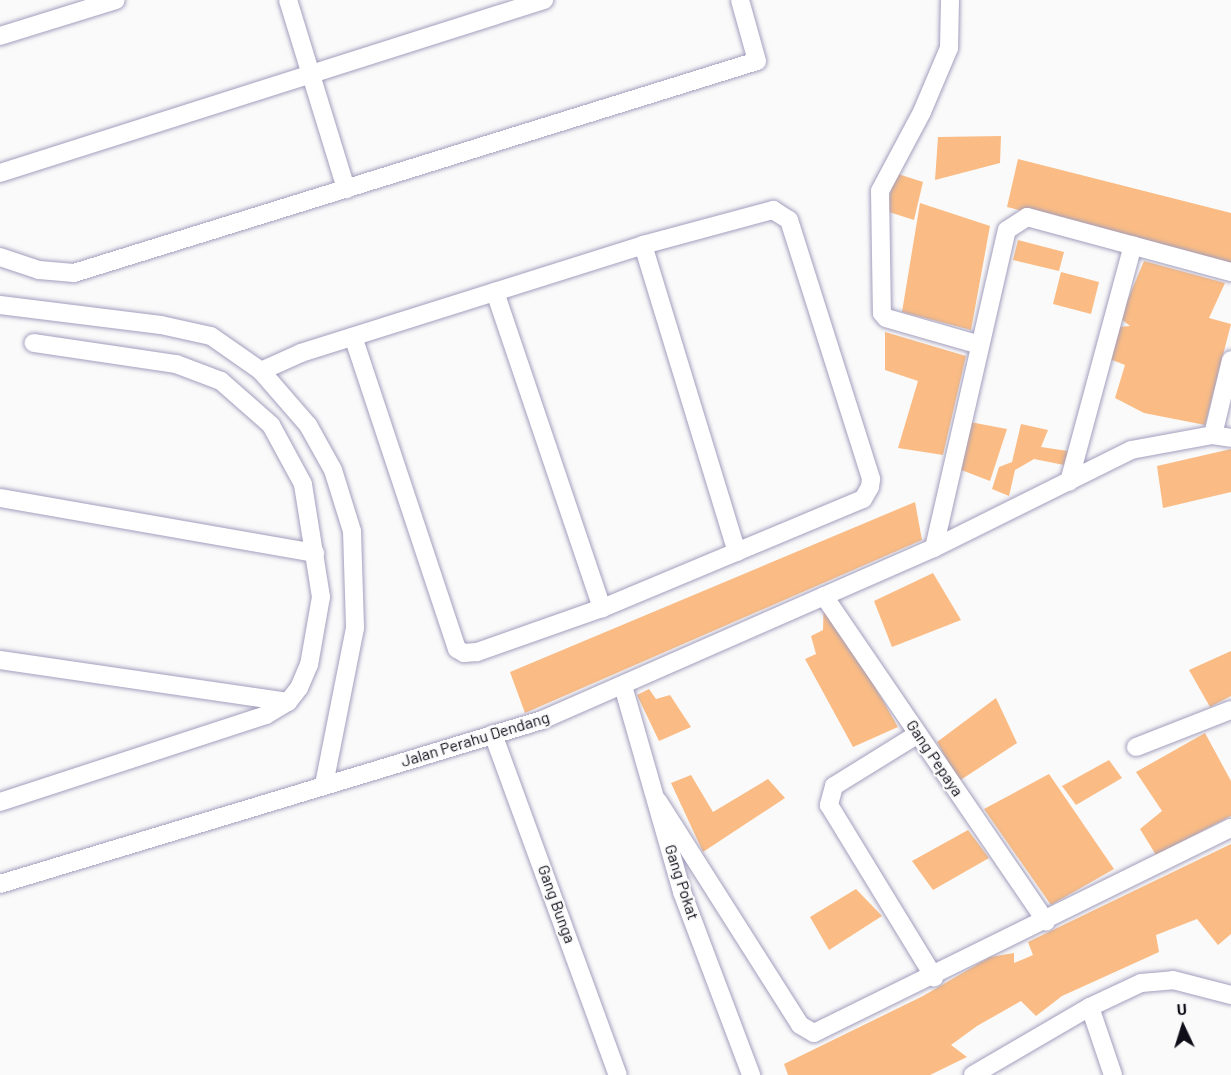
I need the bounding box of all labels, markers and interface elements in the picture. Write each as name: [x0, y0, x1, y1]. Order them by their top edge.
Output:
street label: Jalan Perahu Dendang: [398, 707, 552, 771]
street label: Gang Pepaya: [902, 716, 968, 800]
street label: Gang Pokat: [661, 842, 703, 922]
street label: Gang Bunga: [534, 862, 580, 946]
north arrow: [1153, 997, 1213, 1057]
text: U: [1176, 999, 1187, 1018]

